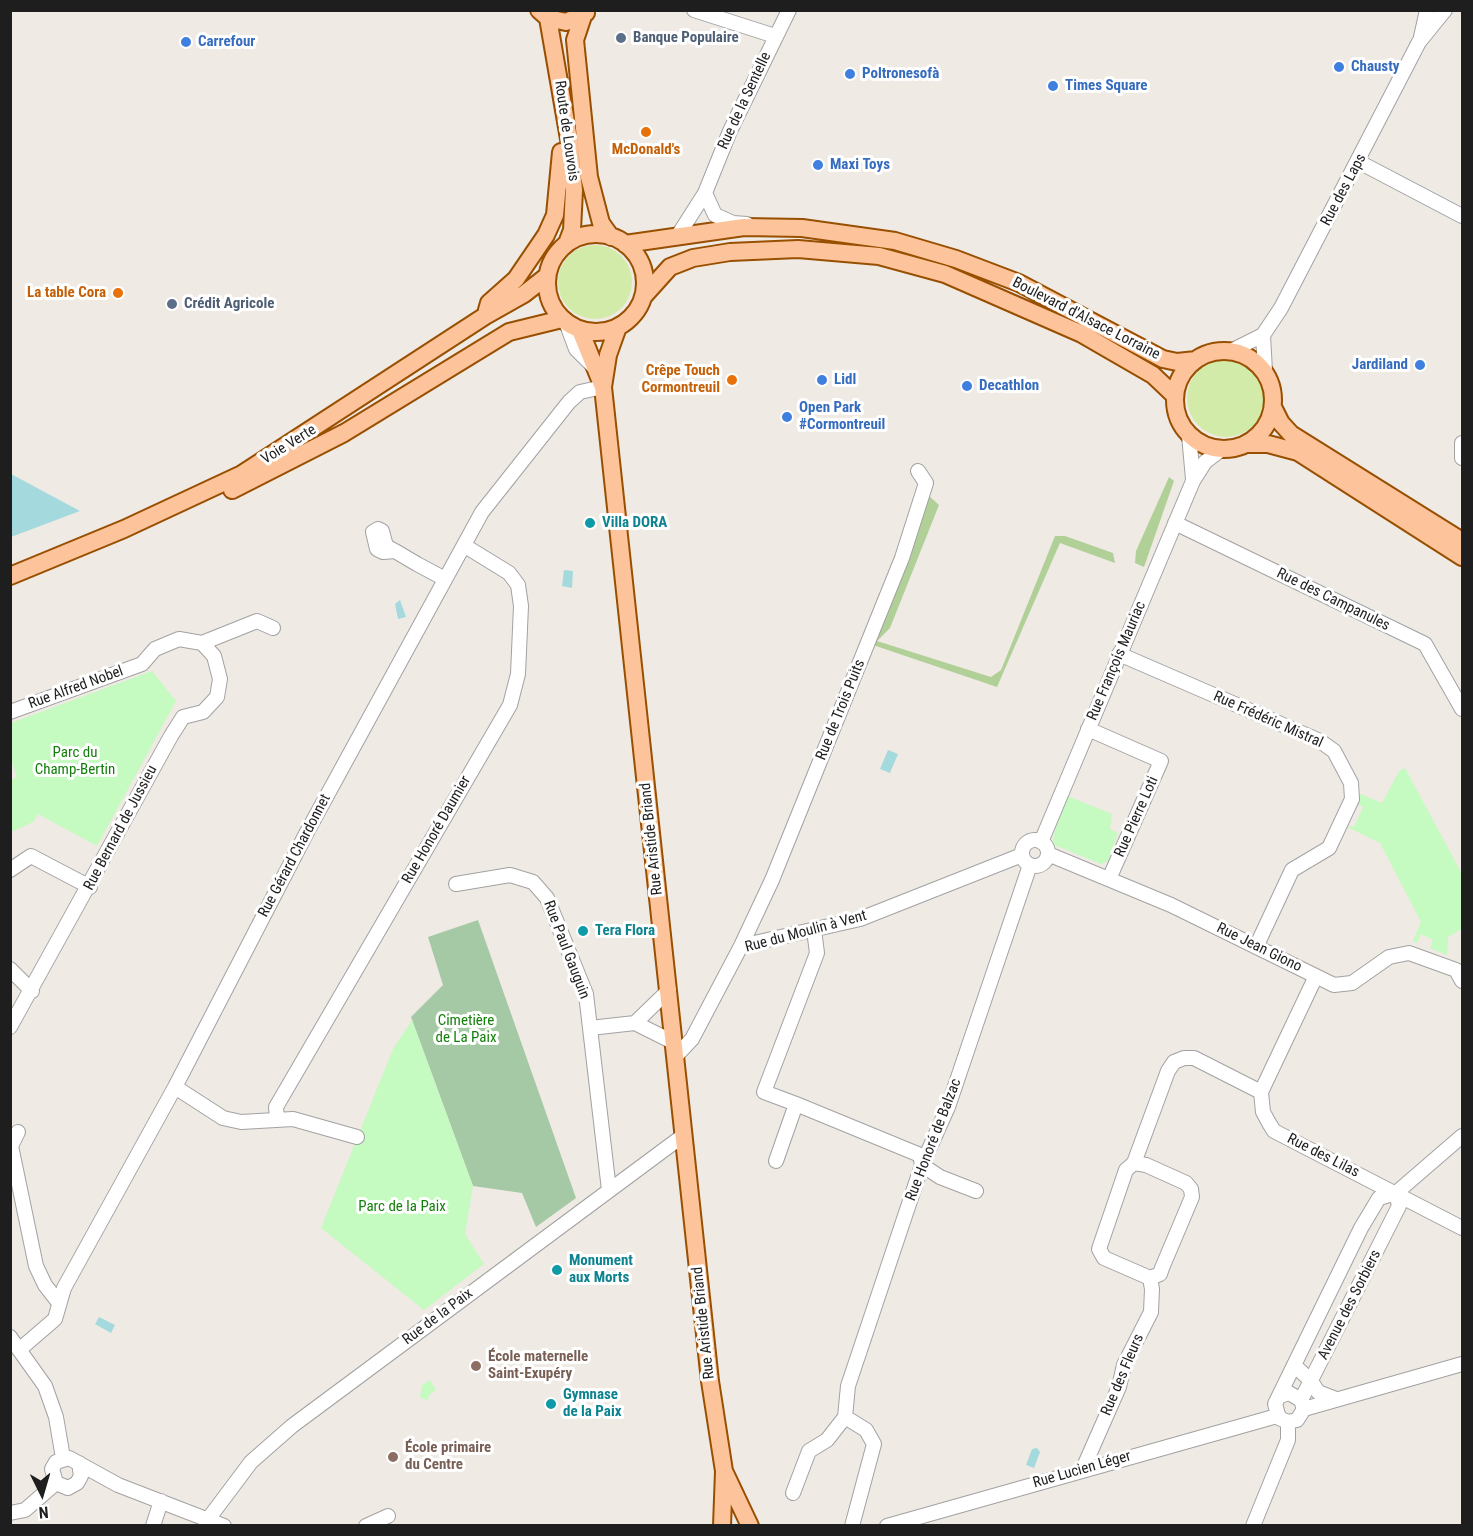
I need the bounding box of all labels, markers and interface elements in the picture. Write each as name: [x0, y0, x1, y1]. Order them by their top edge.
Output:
place label: Banque Populaire: [633, 29, 739, 47]
marker: Banque Populaire: [614, 31, 628, 45]
place label: Carrefour: [198, 33, 255, 51]
marker: Carrefour: [179, 35, 193, 49]
street label: Rue de la Sentelle: [715, 50, 775, 152]
place label: Chausty: [1351, 58, 1399, 76]
marker: Chausty: [1332, 60, 1346, 74]
place label: Poltronesofà: [862, 65, 939, 83]
marker: Poltronesofà: [843, 67, 857, 81]
place label: Times Square: [1065, 77, 1147, 95]
street label: Route de Louvois: [550, 79, 582, 183]
marker: Times Square: [1046, 79, 1060, 93]
marker: McDonald's: [639, 125, 653, 139]
place label: McDonald's: [612, 141, 680, 159]
street label: Rue des Laps: [1318, 151, 1370, 229]
place label: Maxi Toys: [830, 156, 890, 174]
marker: Maxi Toys: [811, 158, 825, 172]
street label: Boulevard d'Alsace Lorraine: [1009, 274, 1163, 364]
place label: La table Cora: [27, 284, 106, 302]
marker: La table Cora: [111, 286, 125, 300]
place label: Crédit Agricole: [184, 295, 274, 313]
marker: Crédit Agricole: [165, 297, 179, 311]
place label: Jardiland: [1352, 356, 1408, 374]
marker: Jardiland: [1413, 358, 1427, 372]
place label: Crêpe Touch Cormontreuil: [642, 362, 720, 397]
place label: Lidl: [834, 371, 856, 389]
marker: Crêpe Touch Cormontreuil: [725, 373, 739, 387]
marker: Lidl: [815, 373, 829, 387]
place label: Decathlon: [979, 377, 1039, 395]
marker: Decathlon: [960, 379, 974, 393]
place label: Open Park #Cormontreuil: [799, 399, 885, 434]
marker: Open Park #Cormontreuil: [780, 410, 794, 424]
street label: Voie Verte: [258, 421, 320, 469]
place label: Villa DORA: [602, 514, 667, 532]
marker: Villa DORA: [583, 516, 597, 530]
street label: Rue des Campanules: [1273, 565, 1393, 635]
street label: Rue François Mauriac: [1084, 599, 1150, 723]
street label: Rue de Trois Puits: [813, 657, 869, 763]
street label: Rue Alfred Nobel: [26, 663, 126, 713]
street label: Rue Frédéric Mistral: [1210, 688, 1326, 752]
park label: Parc du Champ-Bertin: [35, 744, 115, 779]
street label: Rue Bernard de Jussieu: [80, 762, 162, 894]
street label: Rue Honoré Daumier: [399, 773, 475, 887]
street label: Rue Pierre Loti: [1111, 774, 1163, 860]
street label: Rue Aristide Briand: [637, 782, 667, 896]
street label: Rue Gérard Chardonnet: [255, 791, 335, 921]
street label: Rue Paul Gauguin: [539, 898, 593, 1002]
street label: Rue du Moulin à Vent: [743, 907, 869, 957]
street label: Rue Jean Giono: [1213, 920, 1305, 976]
place label: Tera Flora: [595, 922, 655, 940]
marker: Tera Flora: [576, 924, 590, 938]
park label: Cimetière de La Paix: [435, 1012, 497, 1047]
street label: Rue Honoré de Balzac: [902, 1076, 966, 1204]
street label: Rue des Lilas: [1284, 1130, 1362, 1182]
park label: Parc de la Paix: [358, 1198, 446, 1216]
street label: Avenue des Sorbiers: [1315, 1247, 1385, 1363]
place label: Monument aux Morts: [569, 1252, 633, 1287]
marker: Monument aux Morts: [550, 1263, 564, 1277]
street label: Rue Aristide Briand: [689, 1266, 719, 1380]
street label: Rue de la Paix: [399, 1285, 477, 1349]
street label: Rue des Fleurs: [1098, 1332, 1148, 1418]
place label: École maternelle Saint-Exupéry: [488, 1348, 588, 1383]
marker: École maternelle Saint-Exupéry: [469, 1359, 483, 1373]
place label: Gymnase de la Paix: [563, 1386, 621, 1421]
marker: Gymnase de la Paix: [544, 1397, 558, 1411]
place label: École primaire du Centre: [405, 1439, 491, 1474]
street label: Rue Lucien Léger: [1031, 1447, 1133, 1493]
marker: École primaire du Centre: [386, 1450, 400, 1464]
north arrow: [12, 1464, 72, 1524]
text: N: [38, 1503, 49, 1522]

